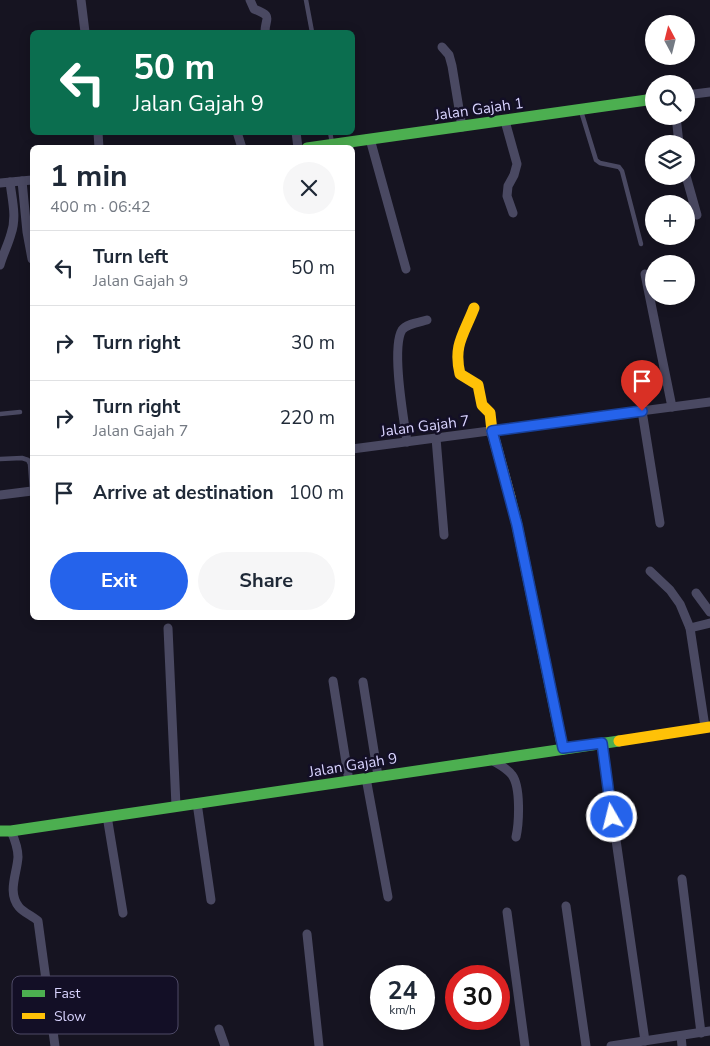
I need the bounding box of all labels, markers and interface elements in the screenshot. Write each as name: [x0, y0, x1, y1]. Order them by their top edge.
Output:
north arrow: [645, 15, 695, 65]
map controls: [645, 15, 695, 305]
text: 50 m: [133, 44, 215, 91]
icon: left: [50, 50, 115, 115]
button: search: [645, 75, 695, 125]
text: Jalan Gajah 9: [133, 89, 264, 119]
street label: Jalan Gajah 1: [432, 93, 525, 125]
button: layers: [645, 135, 695, 185]
text: 1 min: [50, 156, 128, 197]
button: close: [283, 162, 335, 214]
button: +: [645, 195, 695, 245]
text: 400 m · 06:42: [50, 196, 151, 218]
text: Turn left: [93, 244, 168, 270]
icon: left: [50, 254, 78, 282]
text: 50 m: [291, 255, 335, 281]
button: −: [645, 255, 695, 305]
text: Jalan Gajah 9: [93, 270, 188, 292]
icon: right: [50, 329, 78, 357]
text: Turn right: [93, 330, 180, 356]
text: 30 m: [291, 330, 335, 356]
pin: [621, 360, 663, 411]
icon: arrive: [628, 367, 656, 395]
text: Turn right: [93, 394, 180, 420]
icon: right: [50, 404, 78, 432]
text: 220 m: [280, 405, 335, 431]
street label: Jalan Gajah 7: [378, 411, 471, 441]
text: Jalan Gajah 7: [93, 420, 188, 442]
icon: arrive: [50, 479, 78, 507]
text: Arrive at destination: [93, 480, 274, 506]
text: 100 m: [289, 480, 344, 506]
button: Exit: [50, 552, 188, 610]
button: Share: [198, 552, 335, 610]
street label: Jalan Gajah 9: [306, 748, 399, 782]
position arrow: [585, 790, 637, 842]
speed limit sign: 30: [445, 965, 510, 1030]
text: 24: [387, 974, 418, 1008]
legend: [12, 976, 178, 1034]
text: Fast: [54, 984, 80, 1003]
text: km/h: [389, 1002, 416, 1018]
text: Slow: [54, 1007, 86, 1026]

